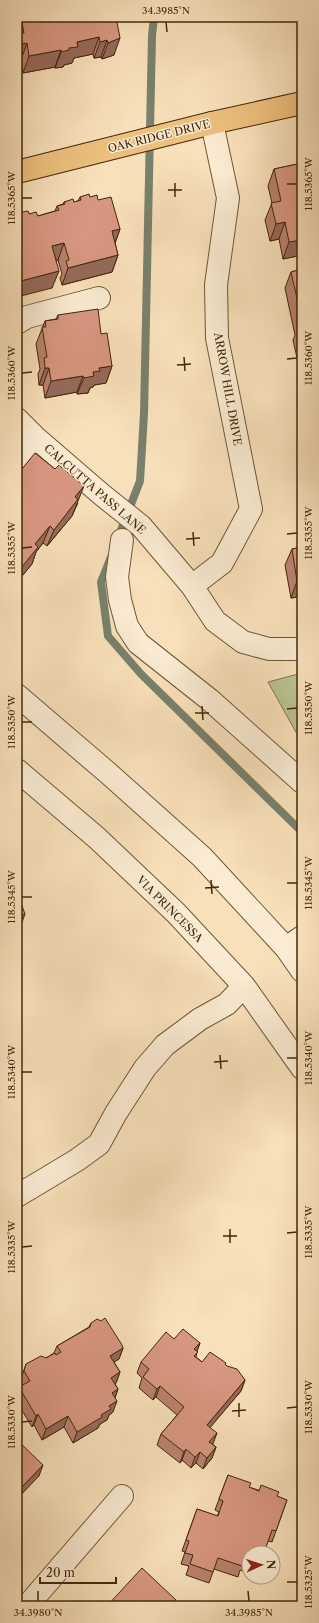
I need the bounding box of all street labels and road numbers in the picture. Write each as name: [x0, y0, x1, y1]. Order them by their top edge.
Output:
street label: OAK RIDGE DRIVE: [106, 116, 212, 156]
street label: ARROW HILL DRIVE: [211, 330, 245, 447]
street label: CALCUTTA PASS LANE: [41, 441, 149, 537]
street label: VIA PRINCESSA: [133, 872, 207, 946]

